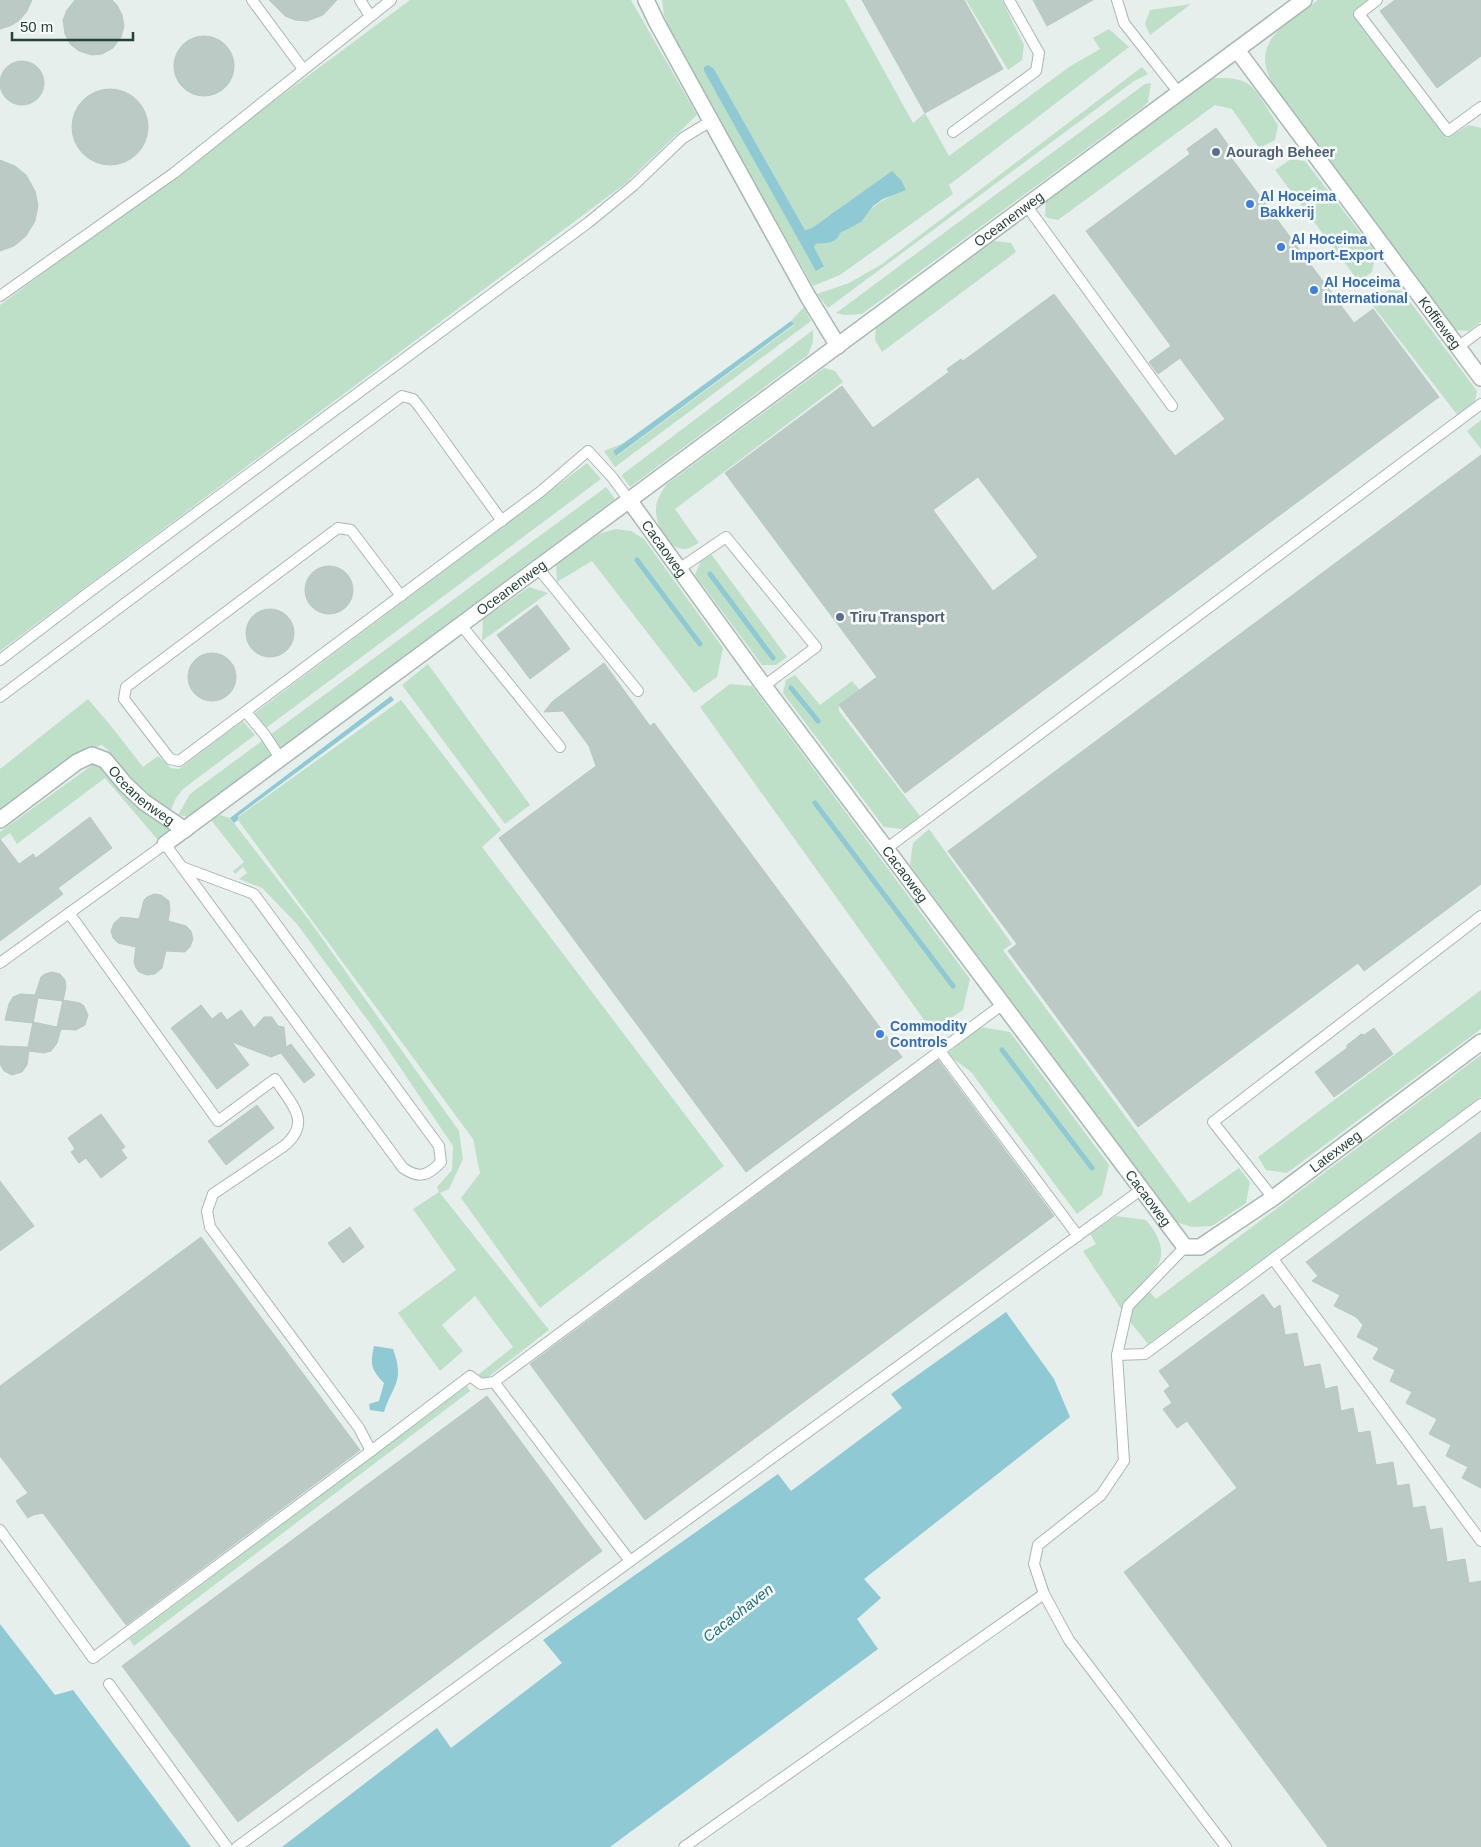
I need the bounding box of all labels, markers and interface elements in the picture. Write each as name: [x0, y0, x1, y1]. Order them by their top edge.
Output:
scale bar: [12, 10, 134, 42]
text: 50 m: [20, 18, 53, 35]
place label: Aouragh Beheer: [1226, 144, 1335, 160]
marker: Aouragh Beheer: [1210, 146, 1222, 158]
street label: Oceanenweg: [971, 188, 1047, 250]
place label: Al Hoceima Bakkerij: [1260, 188, 1336, 220]
marker: Al Hoceima Bakkerij: [1244, 198, 1256, 210]
place label: Al Hoceima Import-Export: [1291, 231, 1384, 263]
marker: Al Hoceima Import-Export: [1275, 241, 1287, 253]
place label: Al Hoceima International: [1324, 274, 1408, 306]
marker: Al Hoceima International: [1308, 284, 1320, 296]
street label: Koffieweg: [1415, 293, 1465, 352]
street label: Cacaoweg: [638, 517, 690, 580]
street label: Oceanenweg: [473, 556, 549, 618]
place label: Tiru Transport: [850, 609, 945, 625]
marker: Tiru Transport: [834, 611, 846, 623]
street label: Oceanenweg: [105, 762, 177, 828]
street label: Cacaoweg: [879, 843, 931, 905]
place label: Commodity Controls: [890, 1018, 967, 1050]
marker: Commodity Controls: [874, 1028, 886, 1040]
street label: Latexweg: [1306, 1127, 1364, 1176]
street label: Cacaoweg: [1122, 1167, 1175, 1229]
water label: Cacaohaven: [699, 1580, 776, 1645]

